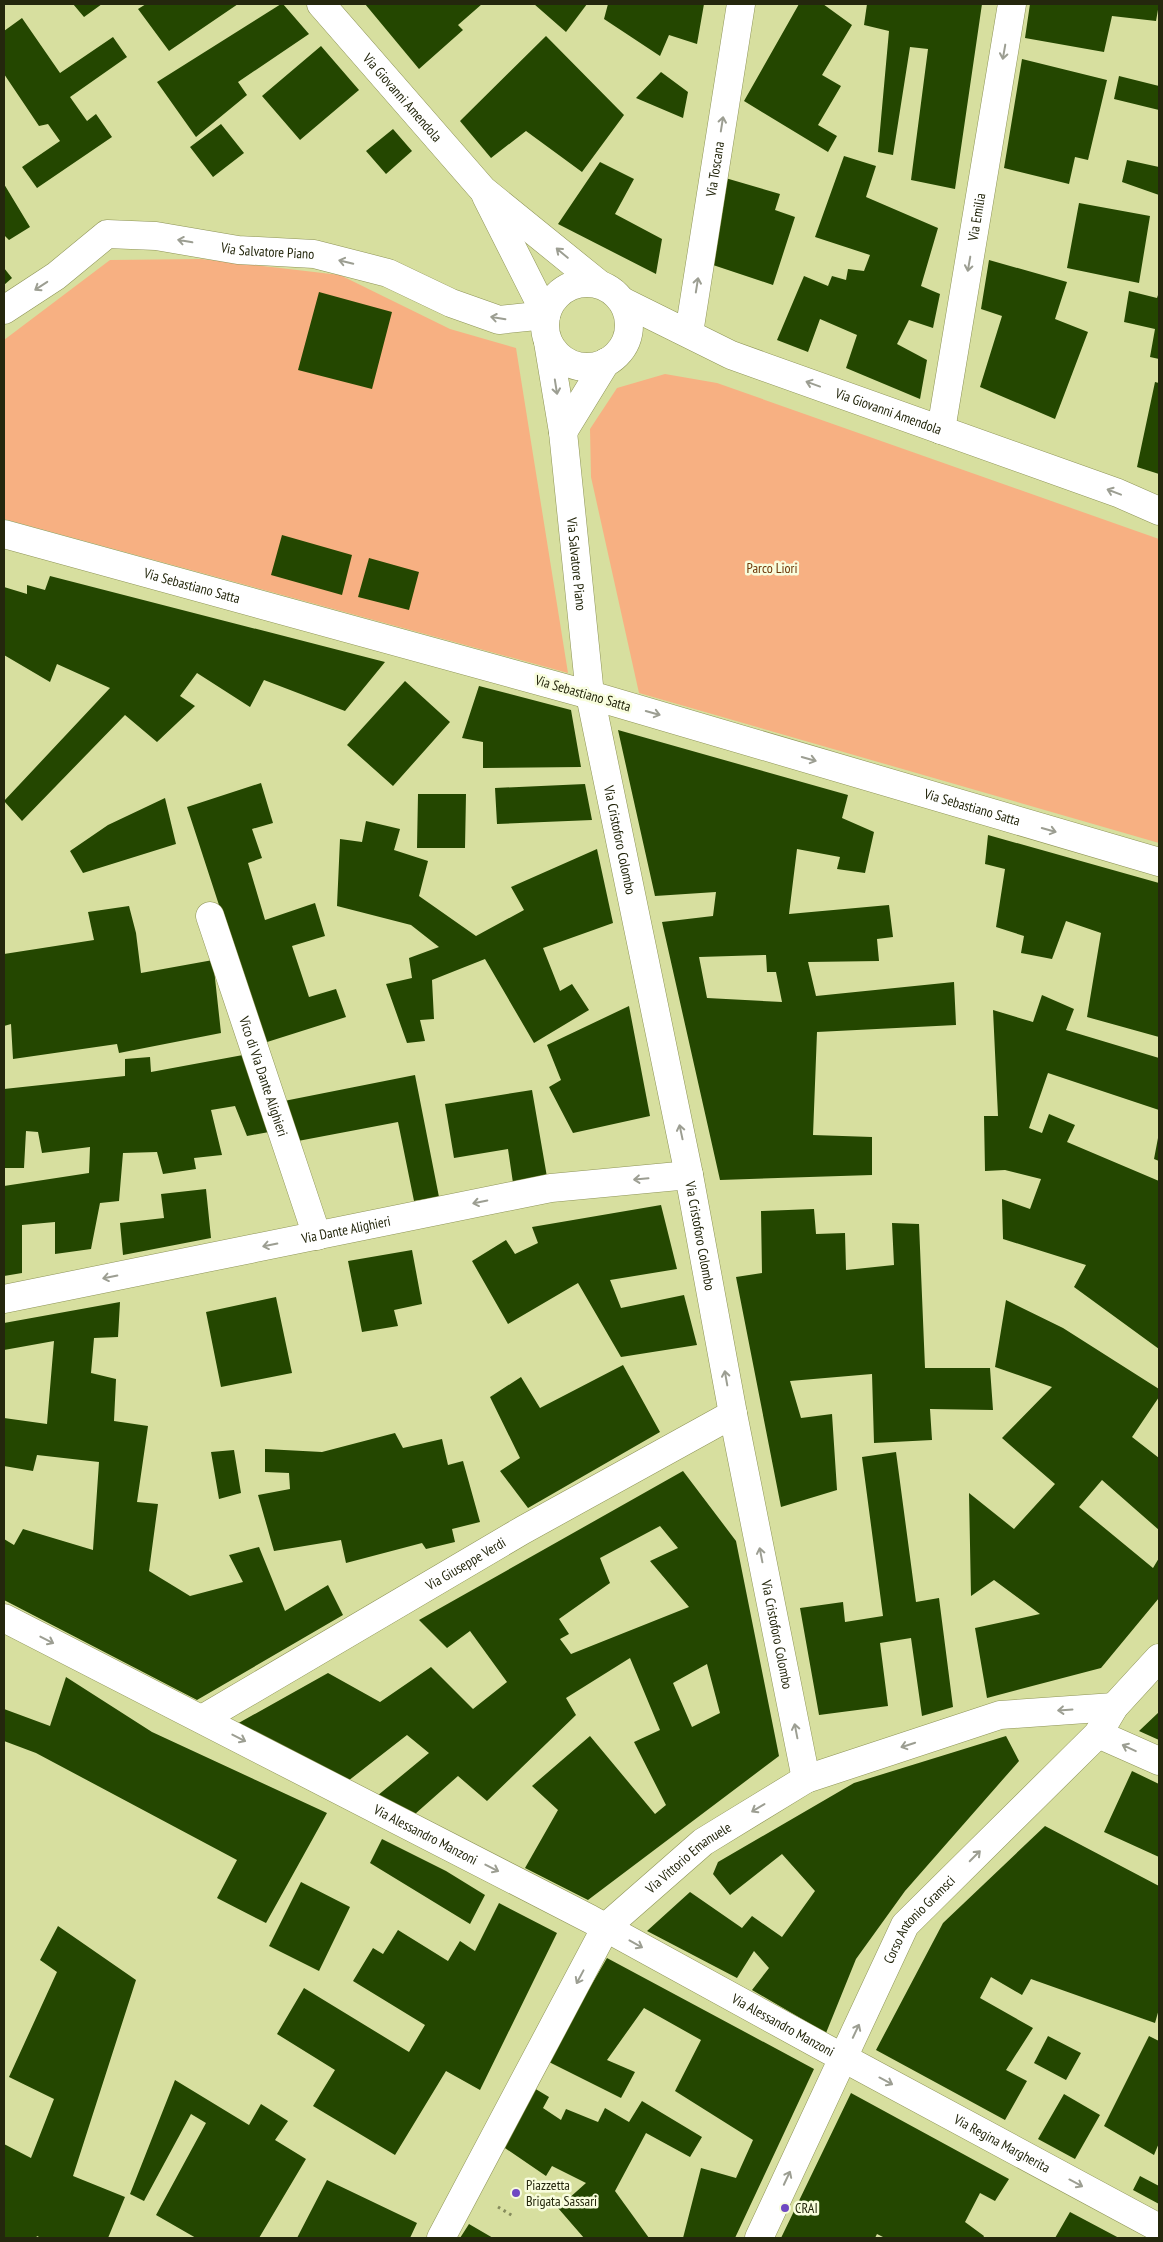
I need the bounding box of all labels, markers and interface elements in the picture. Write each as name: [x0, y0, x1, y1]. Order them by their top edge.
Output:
one-way arrow: [999, 43, 1009, 59]
street label: Via Giovanni Amendola: [358, 49, 446, 146]
one-way arrow: [717, 116, 727, 132]
street label: Via Toscana: [702, 140, 728, 199]
street label: Via Emilia: [964, 192, 989, 243]
one-way arrow: [178, 235, 194, 245]
street label: Via Salvatore Piano: [218, 238, 315, 263]
one-way arrow: [556, 247, 569, 258]
one-way arrow: [963, 255, 973, 271]
one-way arrow: [338, 257, 354, 266]
one-way arrow: [692, 277, 702, 293]
one-way arrow: [34, 280, 48, 291]
one-way arrow: [490, 312, 506, 322]
one-way arrow: [551, 378, 561, 394]
one-way arrow: [806, 379, 821, 388]
street label: Via Giovanni Amendola: [832, 384, 944, 438]
one-way arrow: [1107, 487, 1123, 496]
street label: Via Salvatore Piano: [563, 516, 590, 612]
park label: Parco Liori: [747, 559, 797, 577]
street label: Via Sebastiano Satta: [141, 564, 242, 607]
street label: Via Sebastiano Satta: [532, 670, 633, 715]
one-way arrow: [645, 709, 661, 719]
one-way arrow: [801, 755, 817, 765]
street label: Via Cristoforo Colombo: [600, 783, 640, 896]
street label: Via Sebastiano Satta: [921, 784, 1022, 830]
one-way arrow: [1041, 825, 1057, 835]
street label: Vico di Via Dante Alighieri: [235, 1013, 292, 1139]
one-way arrow: [675, 1125, 685, 1141]
one-way arrow: [633, 1175, 649, 1184]
street label: Via Cristoforo Colombo: [681, 1179, 719, 1292]
one-way arrow: [473, 1198, 489, 1207]
street label: Via Dante Alighieri: [299, 1212, 392, 1248]
one-way arrow: [262, 1241, 278, 1251]
one-way arrow: [103, 1273, 119, 1283]
one-way arrow: [721, 1370, 731, 1386]
street label: Via Giuseppe Verdi: [422, 1533, 509, 1595]
one-way arrow: [756, 1547, 765, 1563]
street label: Via Cristoforo Colombo: [757, 1577, 797, 1691]
one-way arrow: [39, 1636, 54, 1645]
one-way arrow: [1057, 1706, 1073, 1715]
one-way arrow: [791, 1724, 801, 1740]
one-way arrow: [231, 1734, 246, 1743]
one-way arrow: [900, 1741, 916, 1751]
one-way arrow: [1122, 1742, 1137, 1752]
street label: Via Alessandro Manzoni: [370, 1800, 481, 1869]
one-way arrow: [752, 1803, 766, 1813]
street label: Via Vittorio Emanuele: [641, 1818, 735, 1898]
one-way arrow: [969, 1850, 981, 1862]
one-way arrow: [484, 1864, 499, 1873]
street label: Corso Antonio Gramsci: [879, 1872, 959, 1966]
one-way arrow: [628, 1940, 643, 1949]
one-way arrow: [575, 1969, 585, 1984]
street label: Via Alessandro Manzoni: [728, 1989, 837, 2060]
one-way arrow: [852, 2024, 861, 2039]
one-way arrow: [878, 2077, 893, 2086]
street label: Via Regina Margherita: [950, 2110, 1053, 2177]
one-way arrow: [783, 2171, 792, 2186]
place label: Piazzetta Brigata Sassari: [526, 2176, 597, 2210]
one-way arrow: [1068, 2178, 1082, 2188]
marker: Piazzetta Brigata Sassari: [510, 2187, 522, 2199]
place label: CRAI: [795, 2199, 818, 2217]
marker: CRAI: [779, 2202, 791, 2214]

